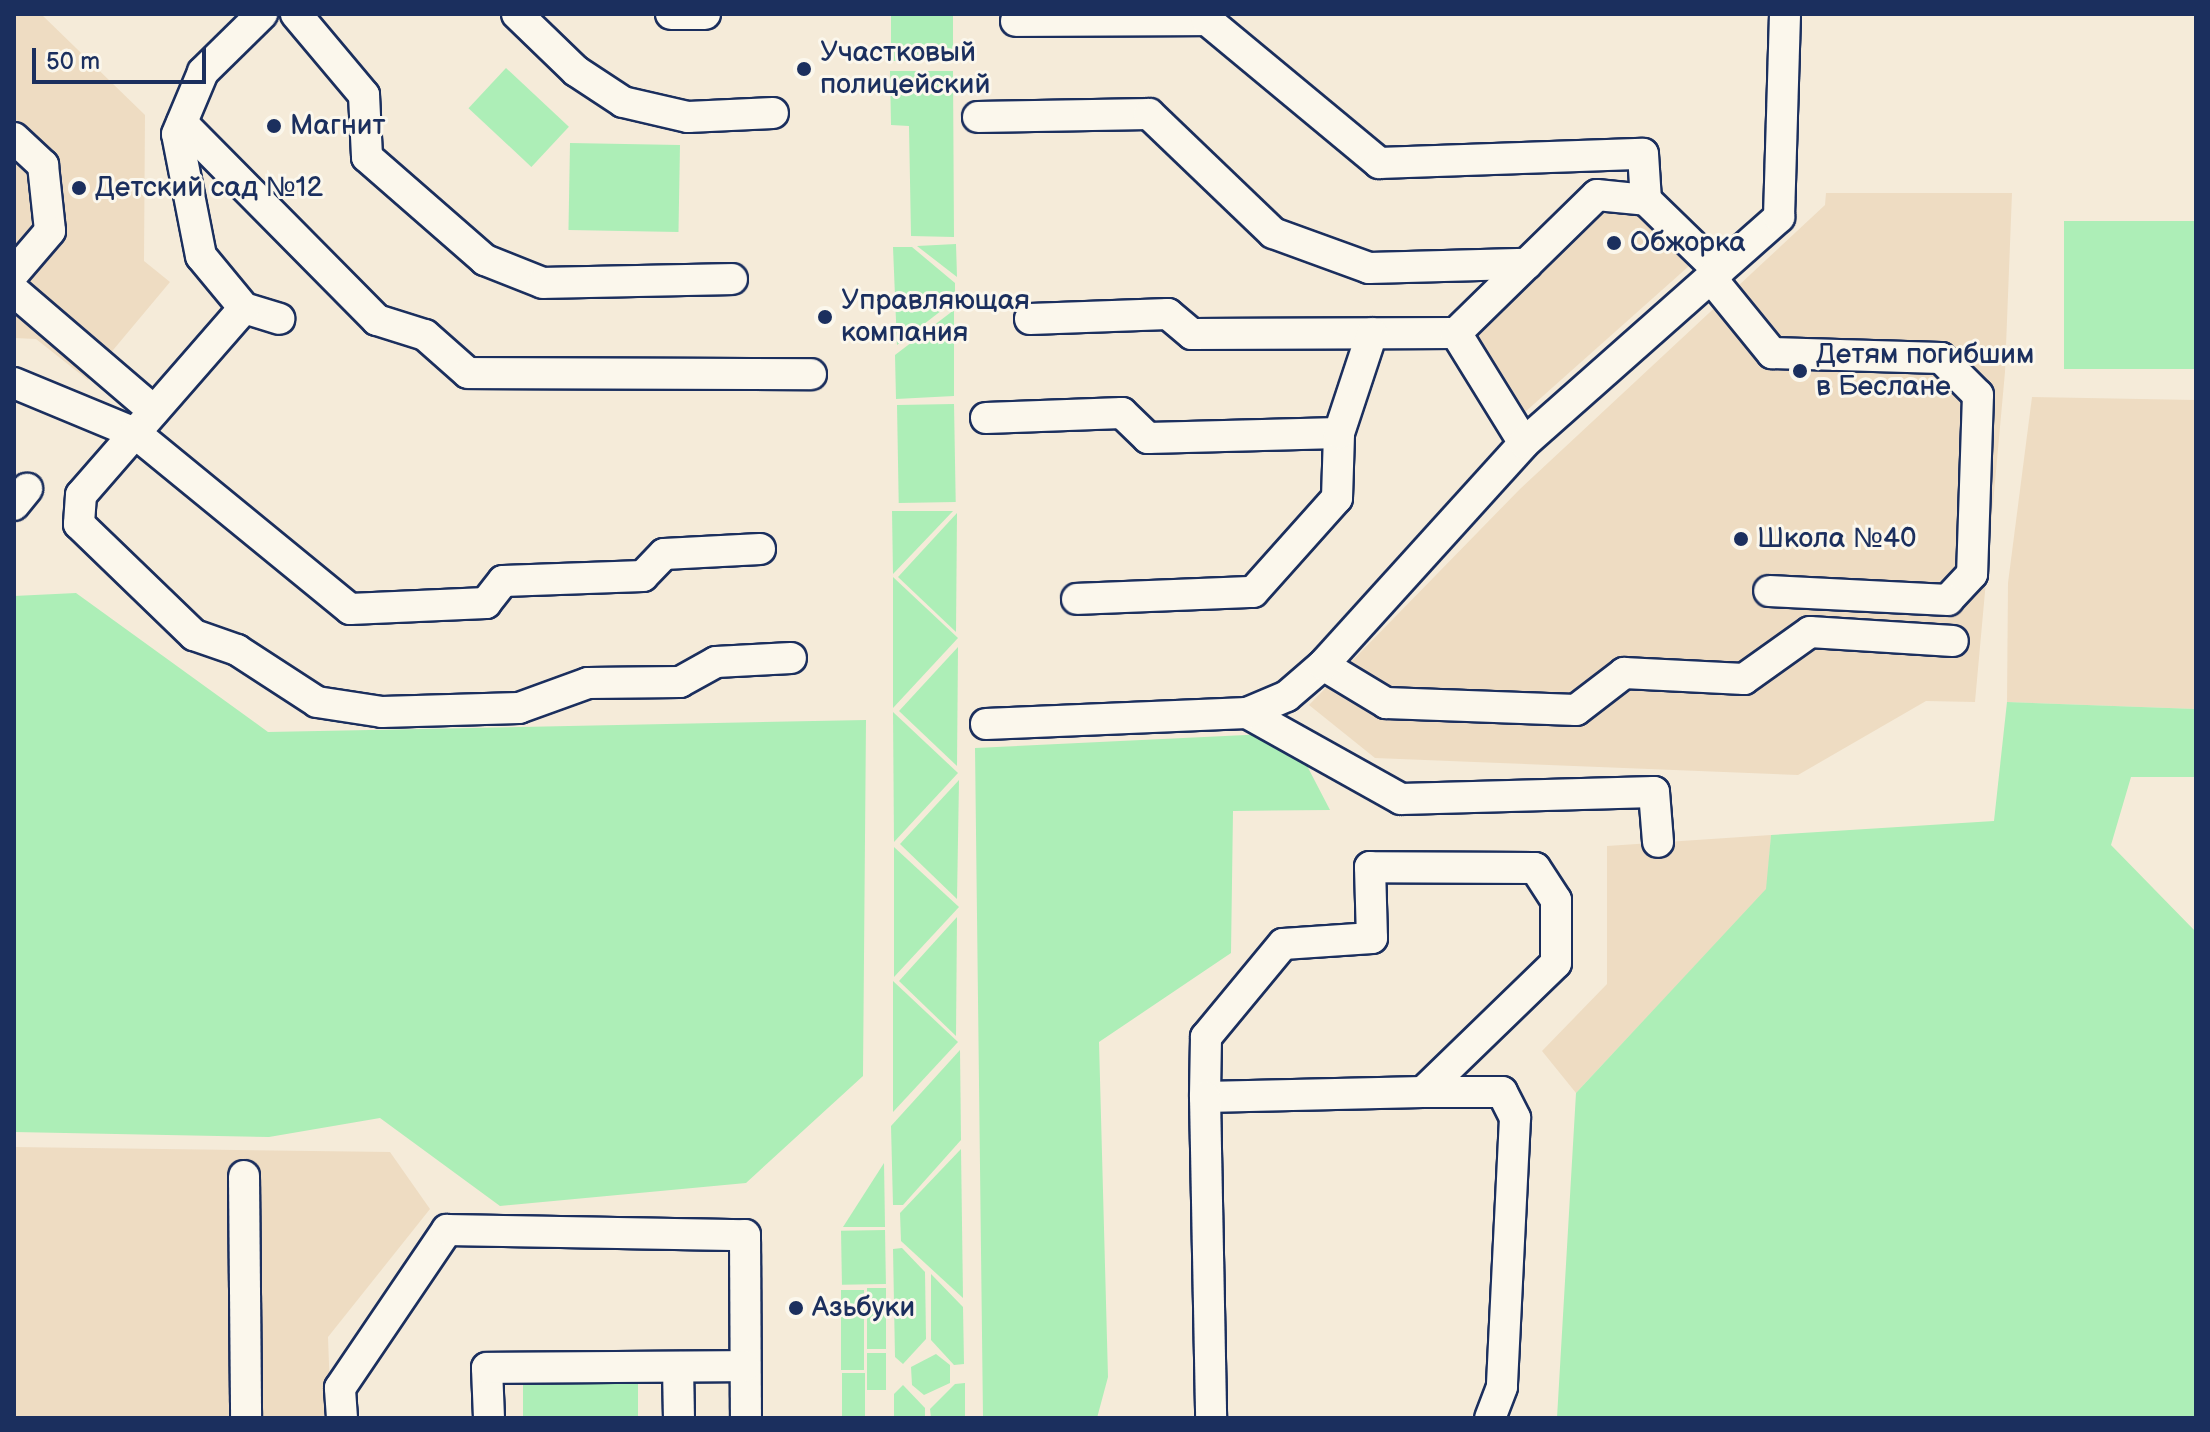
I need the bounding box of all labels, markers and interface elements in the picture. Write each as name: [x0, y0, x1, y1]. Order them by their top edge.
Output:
scale bar: [36, 32, 210, 82]
place label: Участковый полицейский: [820, 36, 990, 102]
text: 50 m: [46, 47, 100, 76]
marker: Участковый полицейский: [795, 60, 813, 78]
place label: Магнит: [290, 109, 385, 143]
marker: Магнит: [265, 117, 283, 135]
place label: Детский сад №12: [95, 171, 323, 205]
marker: Детский сад №12: [70, 179, 88, 197]
place label: Обжорка: [1630, 226, 1746, 260]
marker: Обжорка: [1605, 234, 1623, 252]
place label: Управляющая компания: [841, 284, 1030, 350]
marker: Управляющая компания: [816, 308, 834, 326]
place label: Детям погибшим в Беслане: [1816, 338, 2034, 404]
marker: Детям погибшим в Беслане: [1791, 362, 1809, 380]
place label: Школа №40: [1757, 522, 1916, 556]
marker: Школа №40: [1732, 530, 1750, 548]
place label: Азьбуки: [812, 1291, 915, 1325]
marker: Азьбуки: [787, 1299, 805, 1317]

